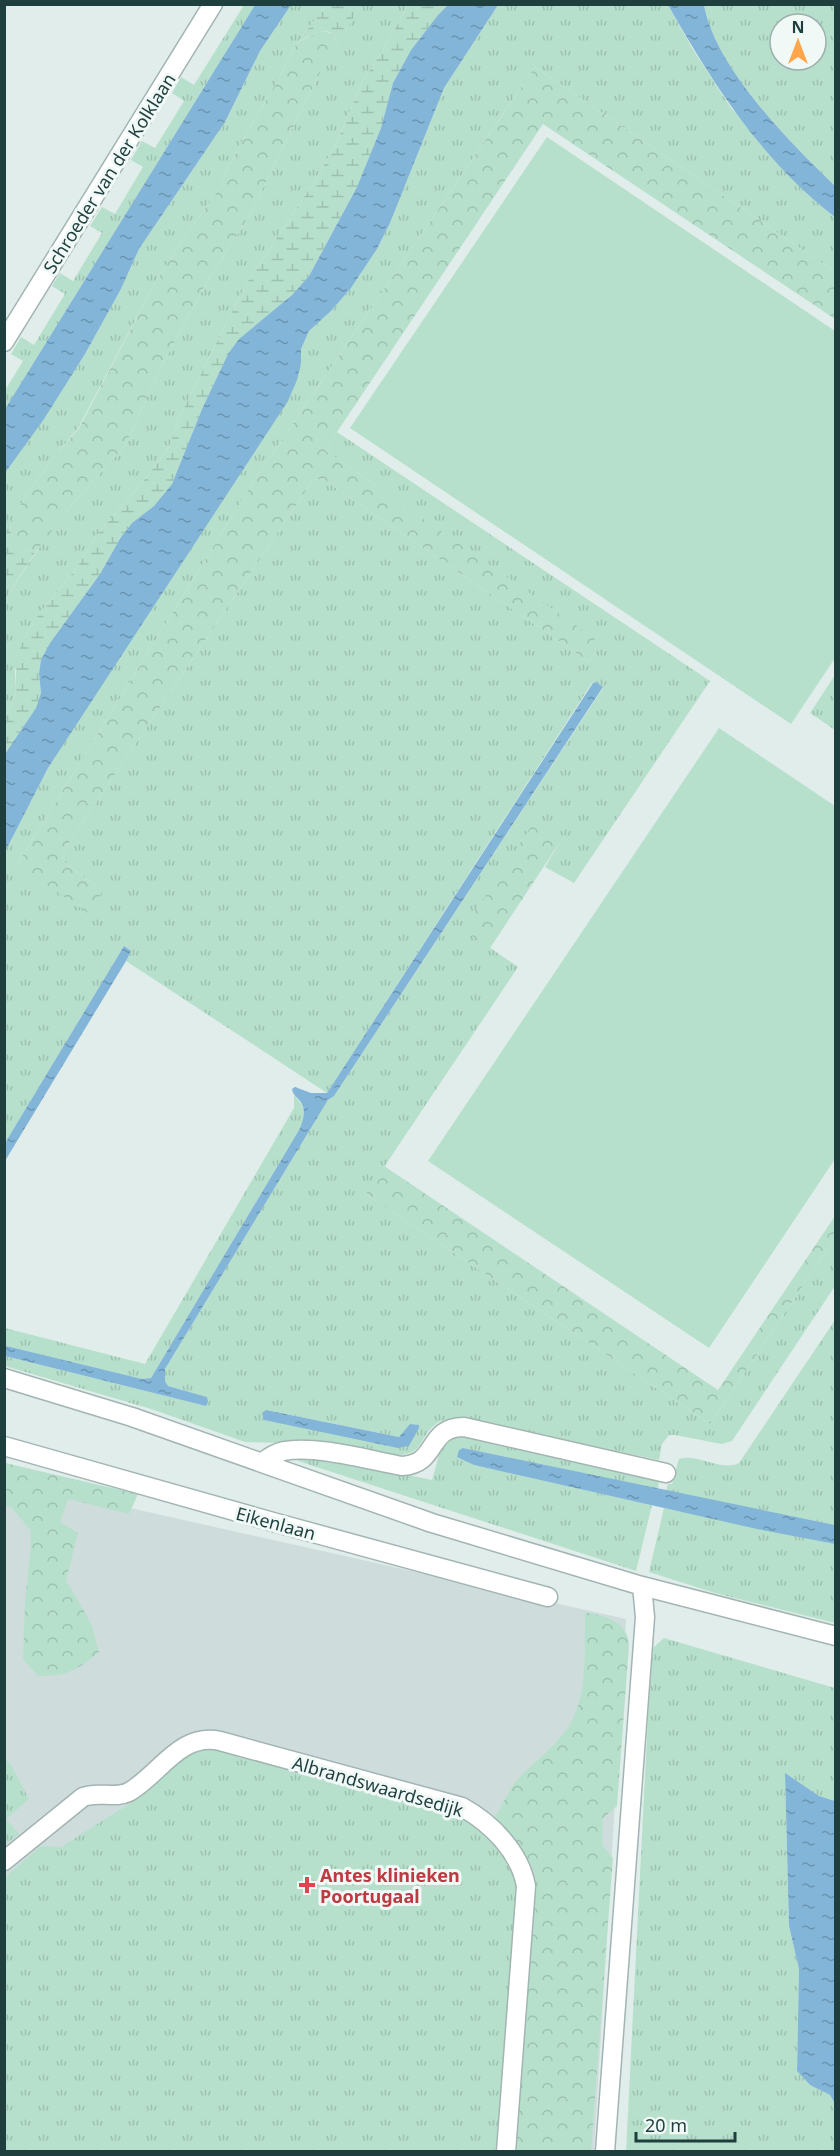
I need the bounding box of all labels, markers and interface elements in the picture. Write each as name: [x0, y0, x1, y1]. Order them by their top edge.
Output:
north arrow: [768, 12, 828, 72]
text: N: [791, 16, 805, 38]
street label: Schroeder van der Kolklaan: [37, 68, 181, 278]
street label: Eikenlaan: [234, 1501, 318, 1545]
street label: Albrandswaardsedijk: [290, 1750, 466, 1822]
place label: Antes klinieken Poortugaal: [320, 1863, 460, 1908]
marker: Antes klinieken Poortugaal: [298, 1876, 316, 1894]
scale bar: [636, 2105, 735, 2143]
text: 20 m: [645, 2113, 687, 2137]

